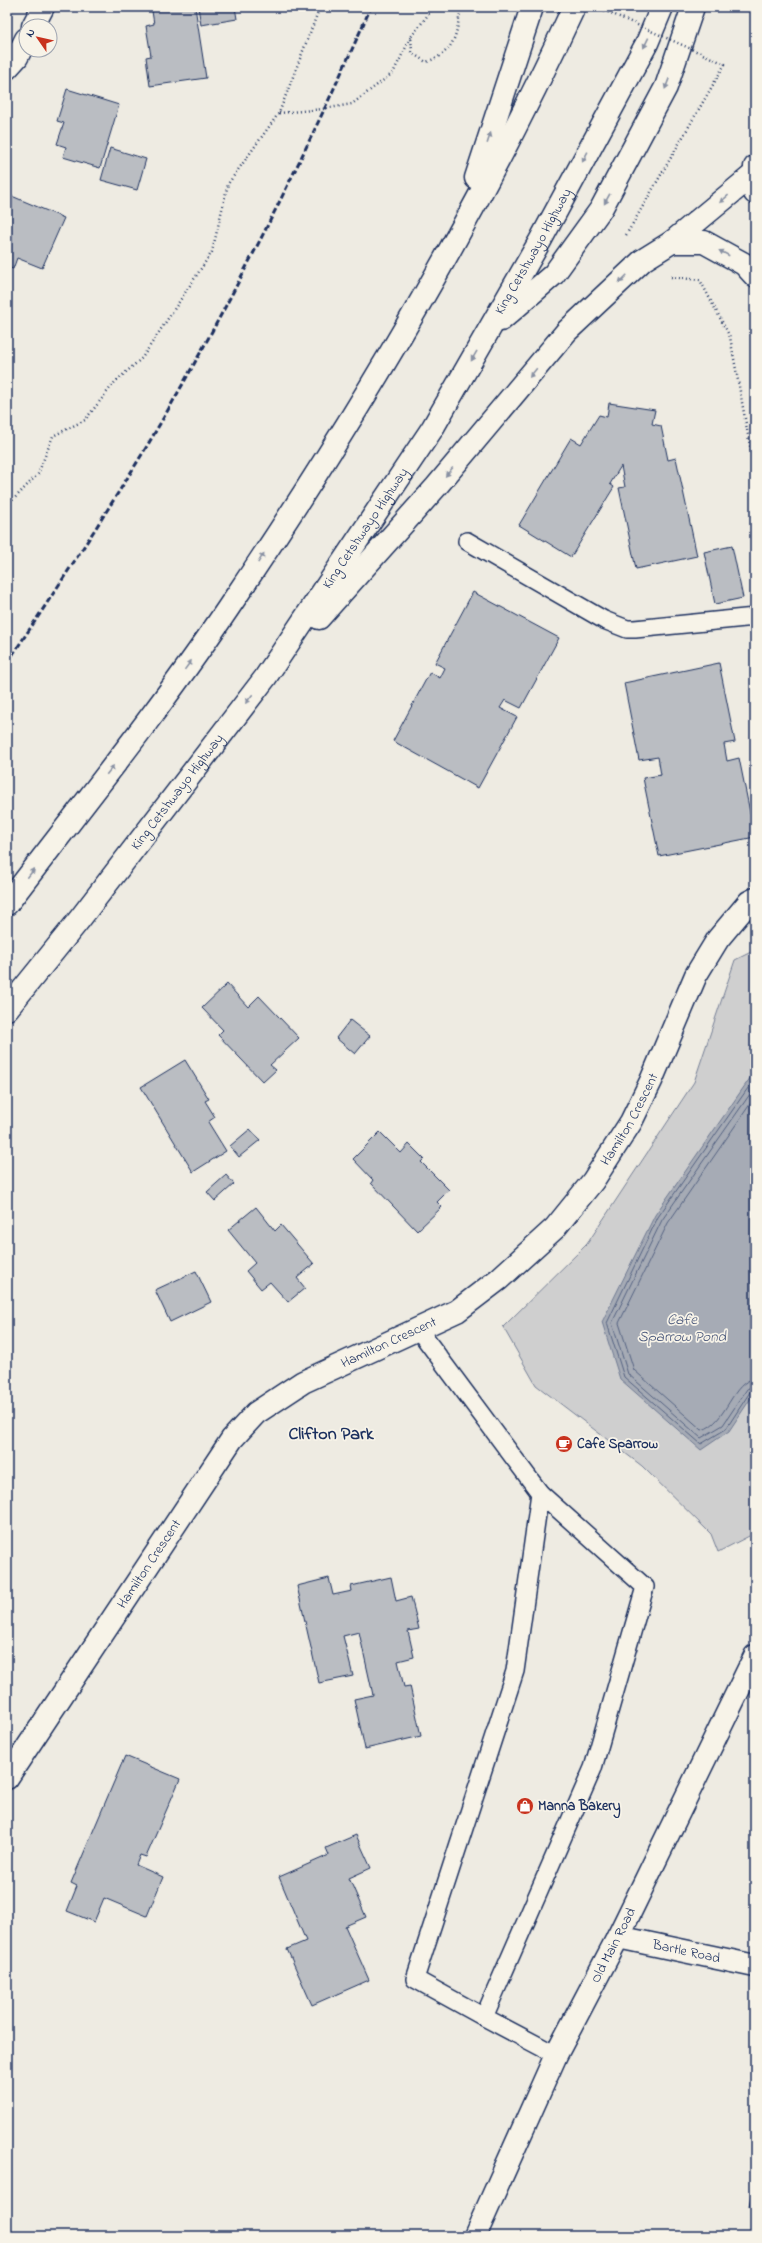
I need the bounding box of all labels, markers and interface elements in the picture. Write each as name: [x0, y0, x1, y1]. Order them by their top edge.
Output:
north arrow: [18, 18, 58, 58]
text: N: [22, 25, 39, 41]
one-way arrow: [643, 37, 650, 48]
one-way arrow: [664, 78, 670, 90]
one-way arrow: [486, 132, 492, 144]
one-way arrow: [582, 151, 588, 163]
street label: King Cetshwayo Highway: [489, 184, 578, 318]
one-way arrow: [604, 193, 610, 205]
one-way arrow: [719, 194, 730, 203]
one-way arrow: [719, 249, 730, 256]
one-way arrow: [618, 275, 628, 284]
one-way arrow: [470, 350, 477, 362]
one-way arrow: [528, 367, 537, 378]
street label: King Cetshwayo Highway: [317, 463, 415, 593]
one-way arrow: [445, 467, 454, 478]
one-way arrow: [257, 553, 265, 563]
one-way arrow: [183, 660, 192, 671]
one-way arrow: [245, 693, 253, 704]
street label: King Cetshwayo Highway: [126, 729, 230, 855]
one-way arrow: [106, 764, 114, 775]
one-way arrow: [26, 867, 35, 878]
street label: Hamilton Crescent: [595, 1069, 664, 1170]
water label: Cafe Sparrow Pond: [638, 1309, 727, 1348]
street label: Hamilton Crescent: [337, 1311, 440, 1374]
district label: Clifton Park: [288, 1422, 375, 1448]
cafe icon: Cafe Sparrow: [554, 1434, 574, 1454]
place label: Cafe Sparrow: [577, 1434, 658, 1455]
street label: Hamilton Crescent: [112, 1515, 187, 1613]
shop icon: Manna Bakery: [515, 1796, 535, 1816]
place label: Manna Bakery: [538, 1796, 621, 1819]
street label: Old Main Road: [585, 1904, 641, 1987]
street label: Bartle Road: [650, 1934, 722, 1969]

